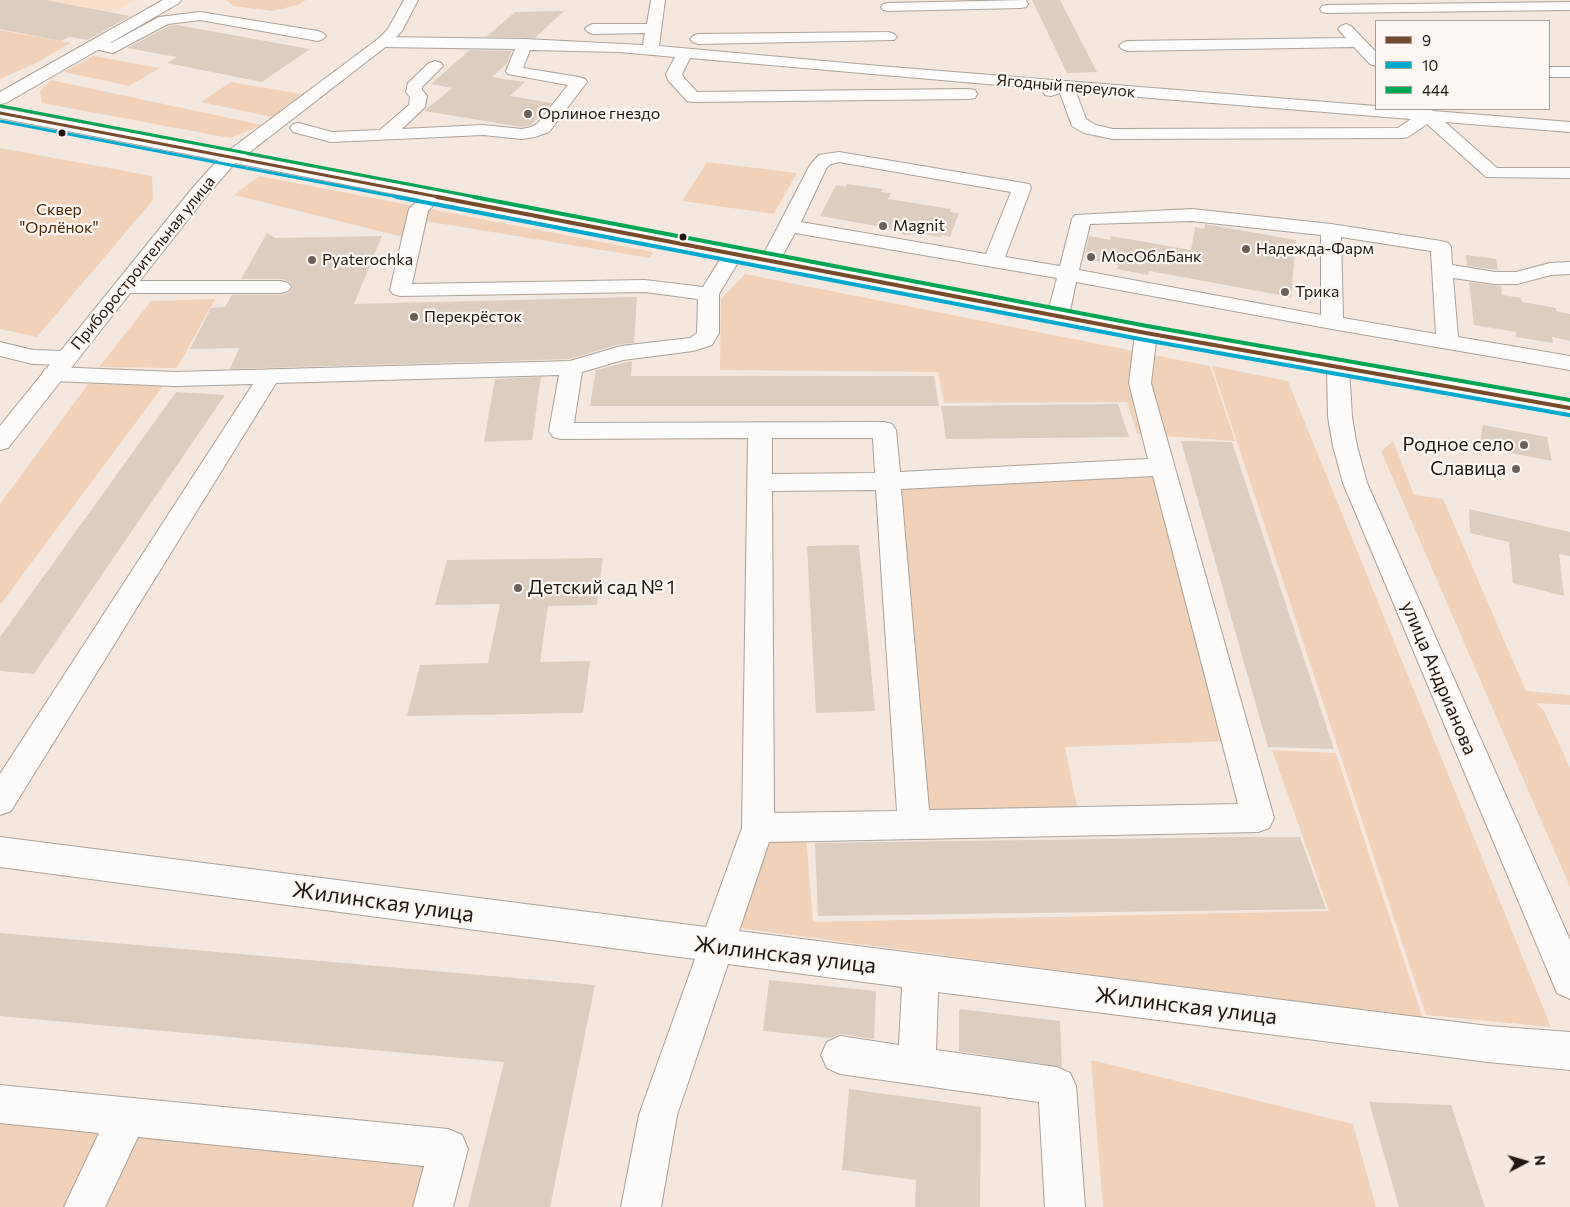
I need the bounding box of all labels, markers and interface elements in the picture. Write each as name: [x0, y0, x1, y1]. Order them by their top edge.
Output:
legend: [1375, 20, 1550, 110]
text: 9: [1422, 31, 1431, 49]
text: 10: [1422, 56, 1438, 74]
street label: Ягодный переулок: [996, 70, 1136, 102]
text: 444: [1422, 81, 1449, 99]
place label: Орлиное гнездо: [538, 104, 660, 124]
marker: Орлиное гнездо: [522, 108, 534, 120]
unlabelled marker: [57, 128, 67, 138]
street label: Приборостроительная улица: [67, 172, 219, 354]
park label: Сквер "Орлёнок": [19, 200, 99, 238]
place label: Magnit: [893, 216, 945, 236]
marker: Magnit: [877, 220, 889, 232]
unlabelled marker: [678, 232, 688, 242]
place label: Надежда-Фарм: [1256, 239, 1374, 259]
marker: Надежда-Фарм: [1240, 243, 1252, 255]
place label: МосОблБанк: [1101, 247, 1202, 267]
place label: Pyaterochka: [322, 250, 413, 270]
marker: МосОблБанк: [1085, 251, 1097, 263]
marker: Pyaterochka: [306, 254, 318, 266]
place label: Трика: [1295, 282, 1339, 302]
marker: Трика: [1279, 286, 1291, 298]
place label: Перекрёсток: [424, 307, 522, 327]
marker: Перекрёсток: [408, 311, 420, 323]
place label: Родное село: [1402, 434, 1514, 456]
marker: Родное село: [1518, 439, 1530, 451]
place label: Славица: [1430, 458, 1506, 480]
marker: Славица: [1510, 463, 1522, 475]
place label: Детский сад № 1: [528, 577, 675, 599]
marker: Детский сад № 1: [512, 582, 524, 594]
street label: улица Андрианова: [1396, 598, 1482, 758]
street label: Жилинская улица: [290, 876, 476, 928]
street label: Жилинская улица: [692, 931, 878, 979]
street label: Жилинская улица: [1093, 982, 1279, 1030]
north arrow: [1500, 1137, 1550, 1187]
text: N: [1531, 1154, 1549, 1166]

